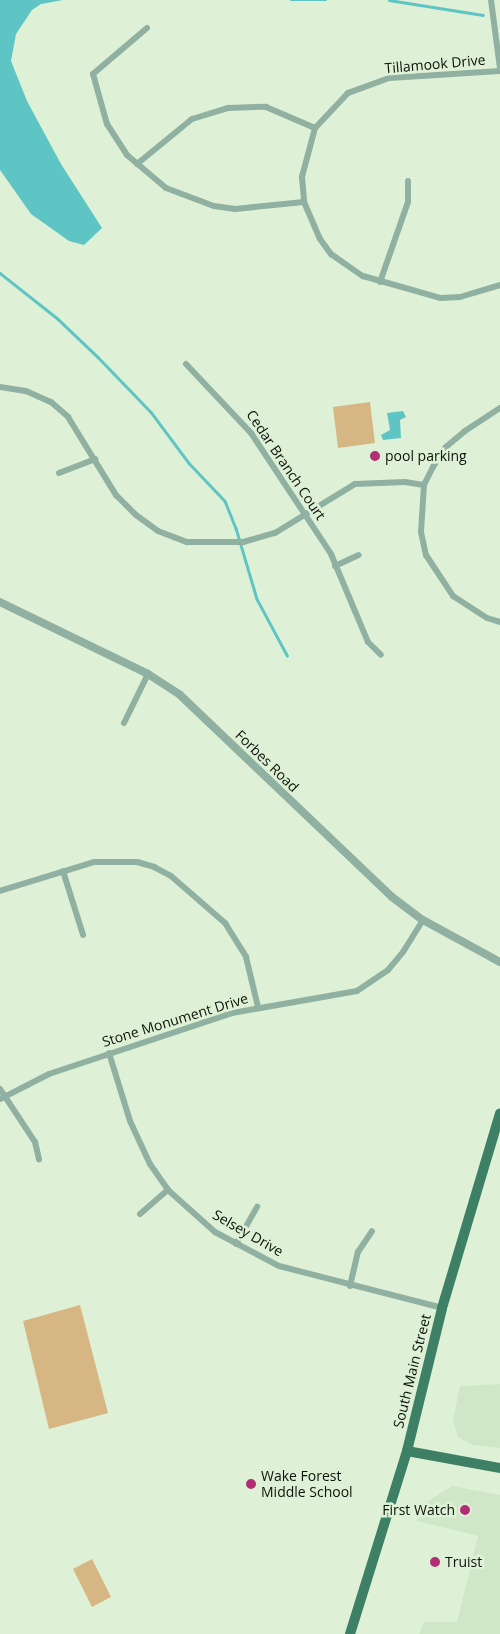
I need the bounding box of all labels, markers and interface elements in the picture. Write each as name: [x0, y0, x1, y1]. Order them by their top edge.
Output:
street label: Tillamook Drive: [384, 51, 486, 77]
street label: Cedar Branch Court: [243, 407, 329, 523]
place label: pool parking: [385, 448, 467, 464]
marker: pool parking: [369, 450, 381, 462]
street label: Forbes Road: [232, 727, 302, 795]
street label: Stone Monument Drive: [100, 990, 250, 1050]
street label: Selsey Drive: [210, 1206, 286, 1260]
street label: South Main Street: [390, 1312, 434, 1430]
place label: Wake Forest Middle School: [261, 1468, 353, 1500]
marker: Wake Forest Middle School: [245, 1478, 257, 1490]
place label: First Watch: [382, 1502, 455, 1518]
marker: First Watch: [459, 1504, 471, 1516]
place label: Truist: [445, 1554, 482, 1570]
marker: Truist: [429, 1556, 441, 1568]

